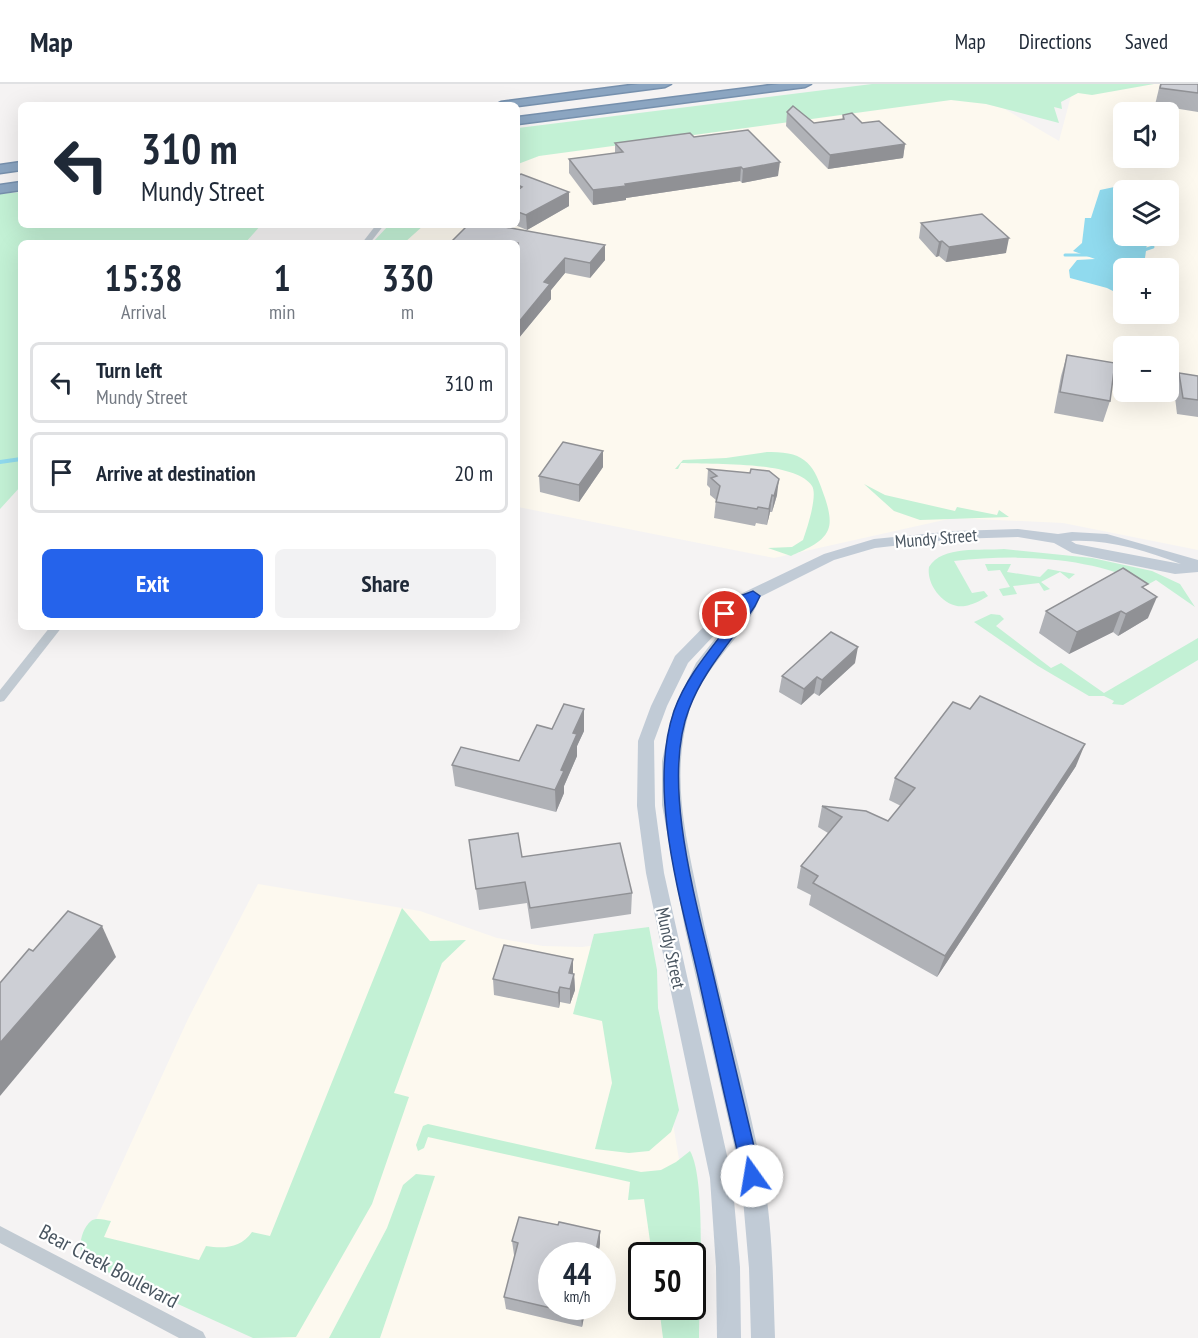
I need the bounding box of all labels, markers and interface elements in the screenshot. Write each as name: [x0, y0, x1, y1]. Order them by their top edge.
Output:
text: Map: [30, 23, 73, 60]
text: Map: [955, 28, 986, 55]
text: Directions: [1019, 28, 1092, 55]
text: Saved: [1125, 28, 1168, 55]
map controls: [1113, 102, 1179, 402]
button: sound: [1113, 102, 1179, 168]
text: 310 m: [141, 121, 238, 176]
icon: left: [42, 126, 120, 204]
text: Mundy Street: [141, 174, 264, 208]
button: layers: [1113, 180, 1179, 246]
text: 15:38: [105, 254, 182, 301]
text: 1: [273, 254, 291, 301]
text: 330: [382, 254, 433, 301]
button: +: [1113, 258, 1179, 324]
text: Arrival: [121, 299, 166, 325]
text: min: [269, 299, 295, 325]
text: m: [401, 299, 414, 325]
button: −: [1113, 336, 1179, 402]
text: Turn left: [96, 356, 162, 384]
icon: left: [45, 366, 78, 399]
text: 310 m: [444, 369, 493, 397]
text: Mundy Street: [96, 384, 187, 410]
icon: arrive: [45, 456, 78, 489]
text: Arrive at destination: [96, 459, 256, 487]
text: 20 m: [454, 459, 493, 487]
street label: Mundy Street: [894, 523, 978, 553]
button: Exit: [42, 549, 263, 618]
button: Share: [275, 549, 496, 618]
pin: [699, 588, 750, 639]
icon: arrive: [708, 597, 741, 630]
street label: Mundy Street: [651, 905, 691, 991]
position arrow: [720, 1144, 784, 1208]
street label: Bear Creek Boulevard: [35, 1218, 183, 1314]
speed limit sign: 50: [628, 1242, 706, 1320]
text: 44: [563, 1254, 591, 1293]
text: km/h: [564, 1287, 590, 1306]

